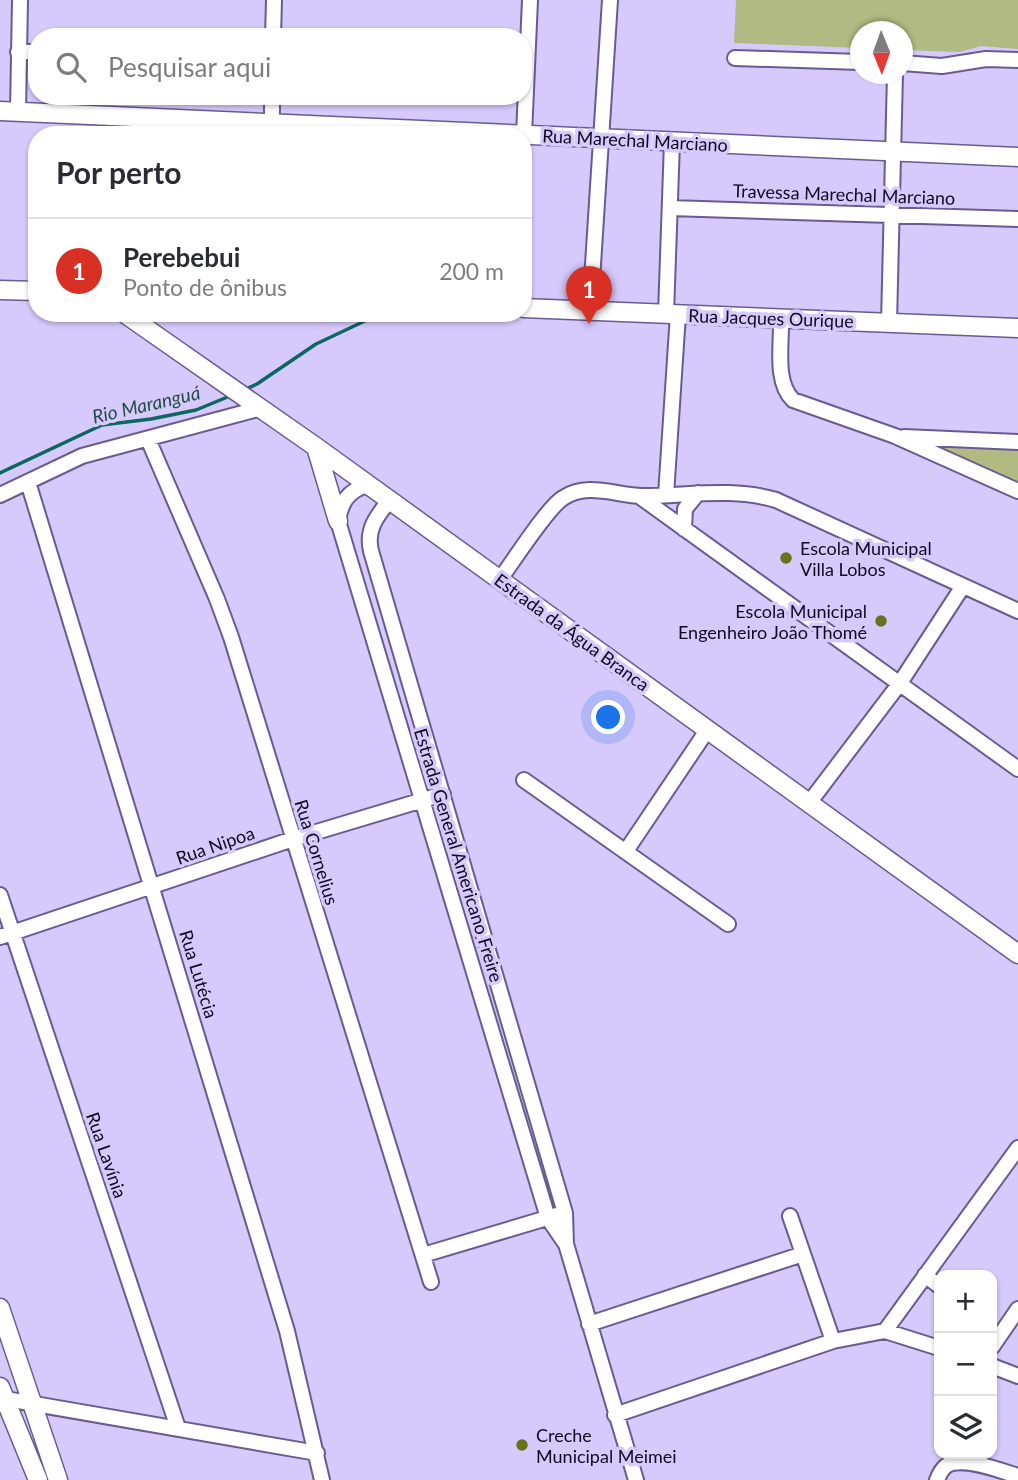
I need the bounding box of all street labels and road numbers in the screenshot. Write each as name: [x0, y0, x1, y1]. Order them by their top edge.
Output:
street label: Rua Marechal Marciano: [542, 124, 728, 156]
street label: Travessa Marechal Marciano: [732, 179, 956, 209]
street label: Rua Jacques Ourique: [688, 304, 854, 332]
street label: Estrada da Água Branca: [490, 568, 654, 696]
street label: Estrada General Americano Freire: [410, 726, 508, 984]
street label: Rua Cornelius: [291, 797, 344, 908]
street label: Rua Nipoa: [173, 821, 257, 869]
street label: Rua Lutécia: [175, 927, 223, 1021]
street label: Rua Lavínia: [82, 1109, 132, 1201]

